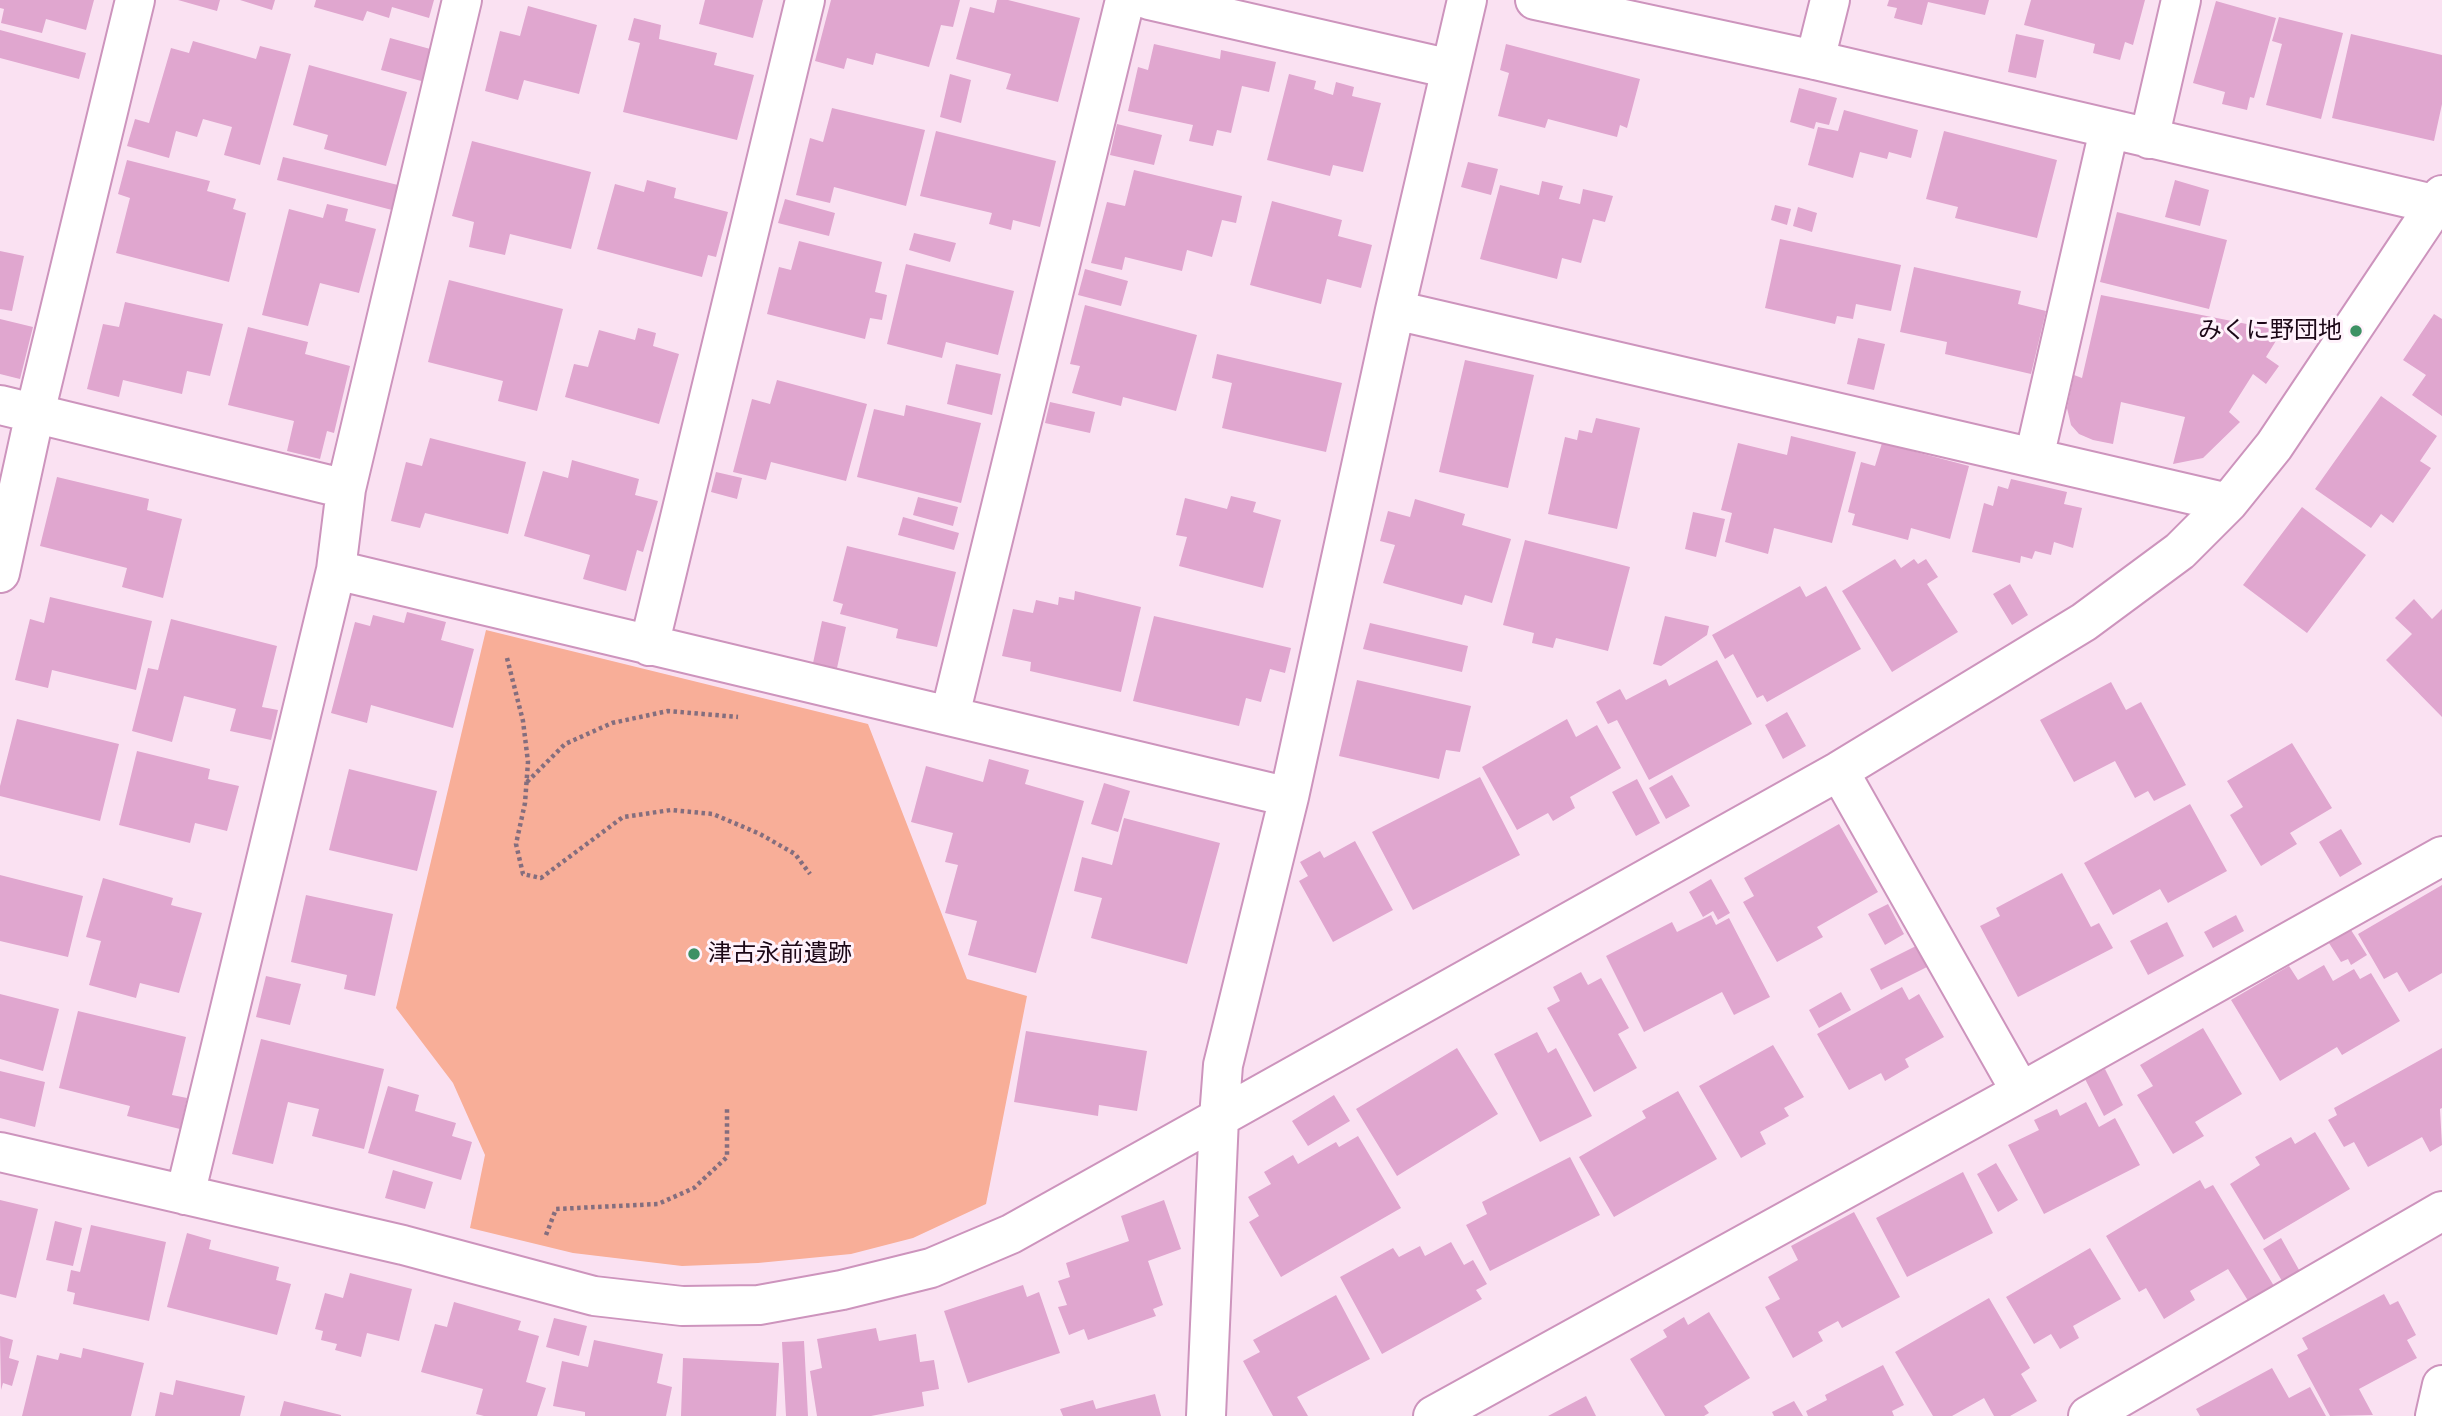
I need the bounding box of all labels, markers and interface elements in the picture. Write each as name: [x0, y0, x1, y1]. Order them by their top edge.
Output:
place label: みくに野団地: [2198, 317, 2342, 345]
marker: みくに野団地: [2348, 323, 2364, 339]
place label: 津古永前遺跡: [708, 940, 852, 968]
marker: 津古永前遺跡: [686, 946, 702, 962]

